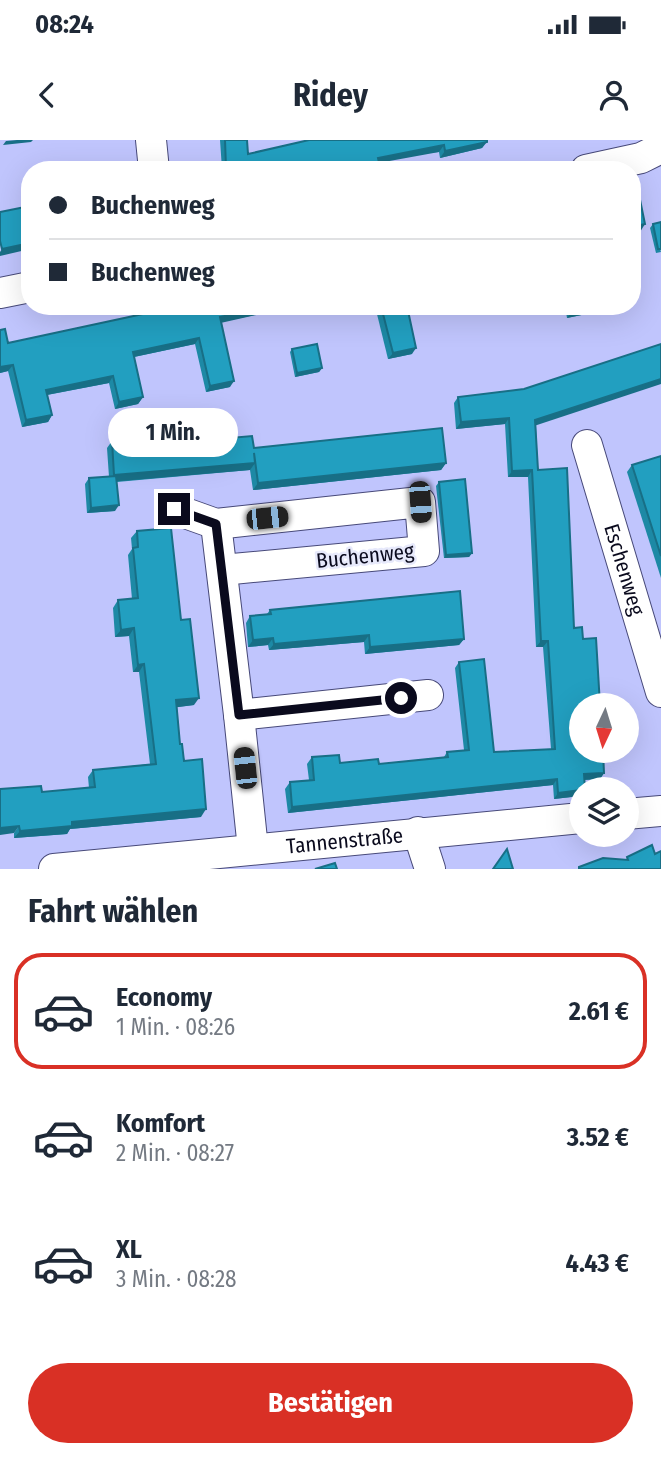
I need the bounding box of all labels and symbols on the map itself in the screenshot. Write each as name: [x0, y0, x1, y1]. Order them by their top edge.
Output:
callout: 1 Min.: [109, 408, 239, 456]
car: [409, 480, 432, 524]
route end: [158, 493, 190, 525]
car: [246, 505, 289, 531]
street label: Eschenweg: [598, 521, 650, 619]
street label: Buchenweg: [315, 538, 415, 574]
route start: [385, 682, 417, 714]
north arrow: [569, 693, 639, 763]
car: [233, 746, 258, 790]
street label: Tannenstraße: [285, 822, 404, 859]

